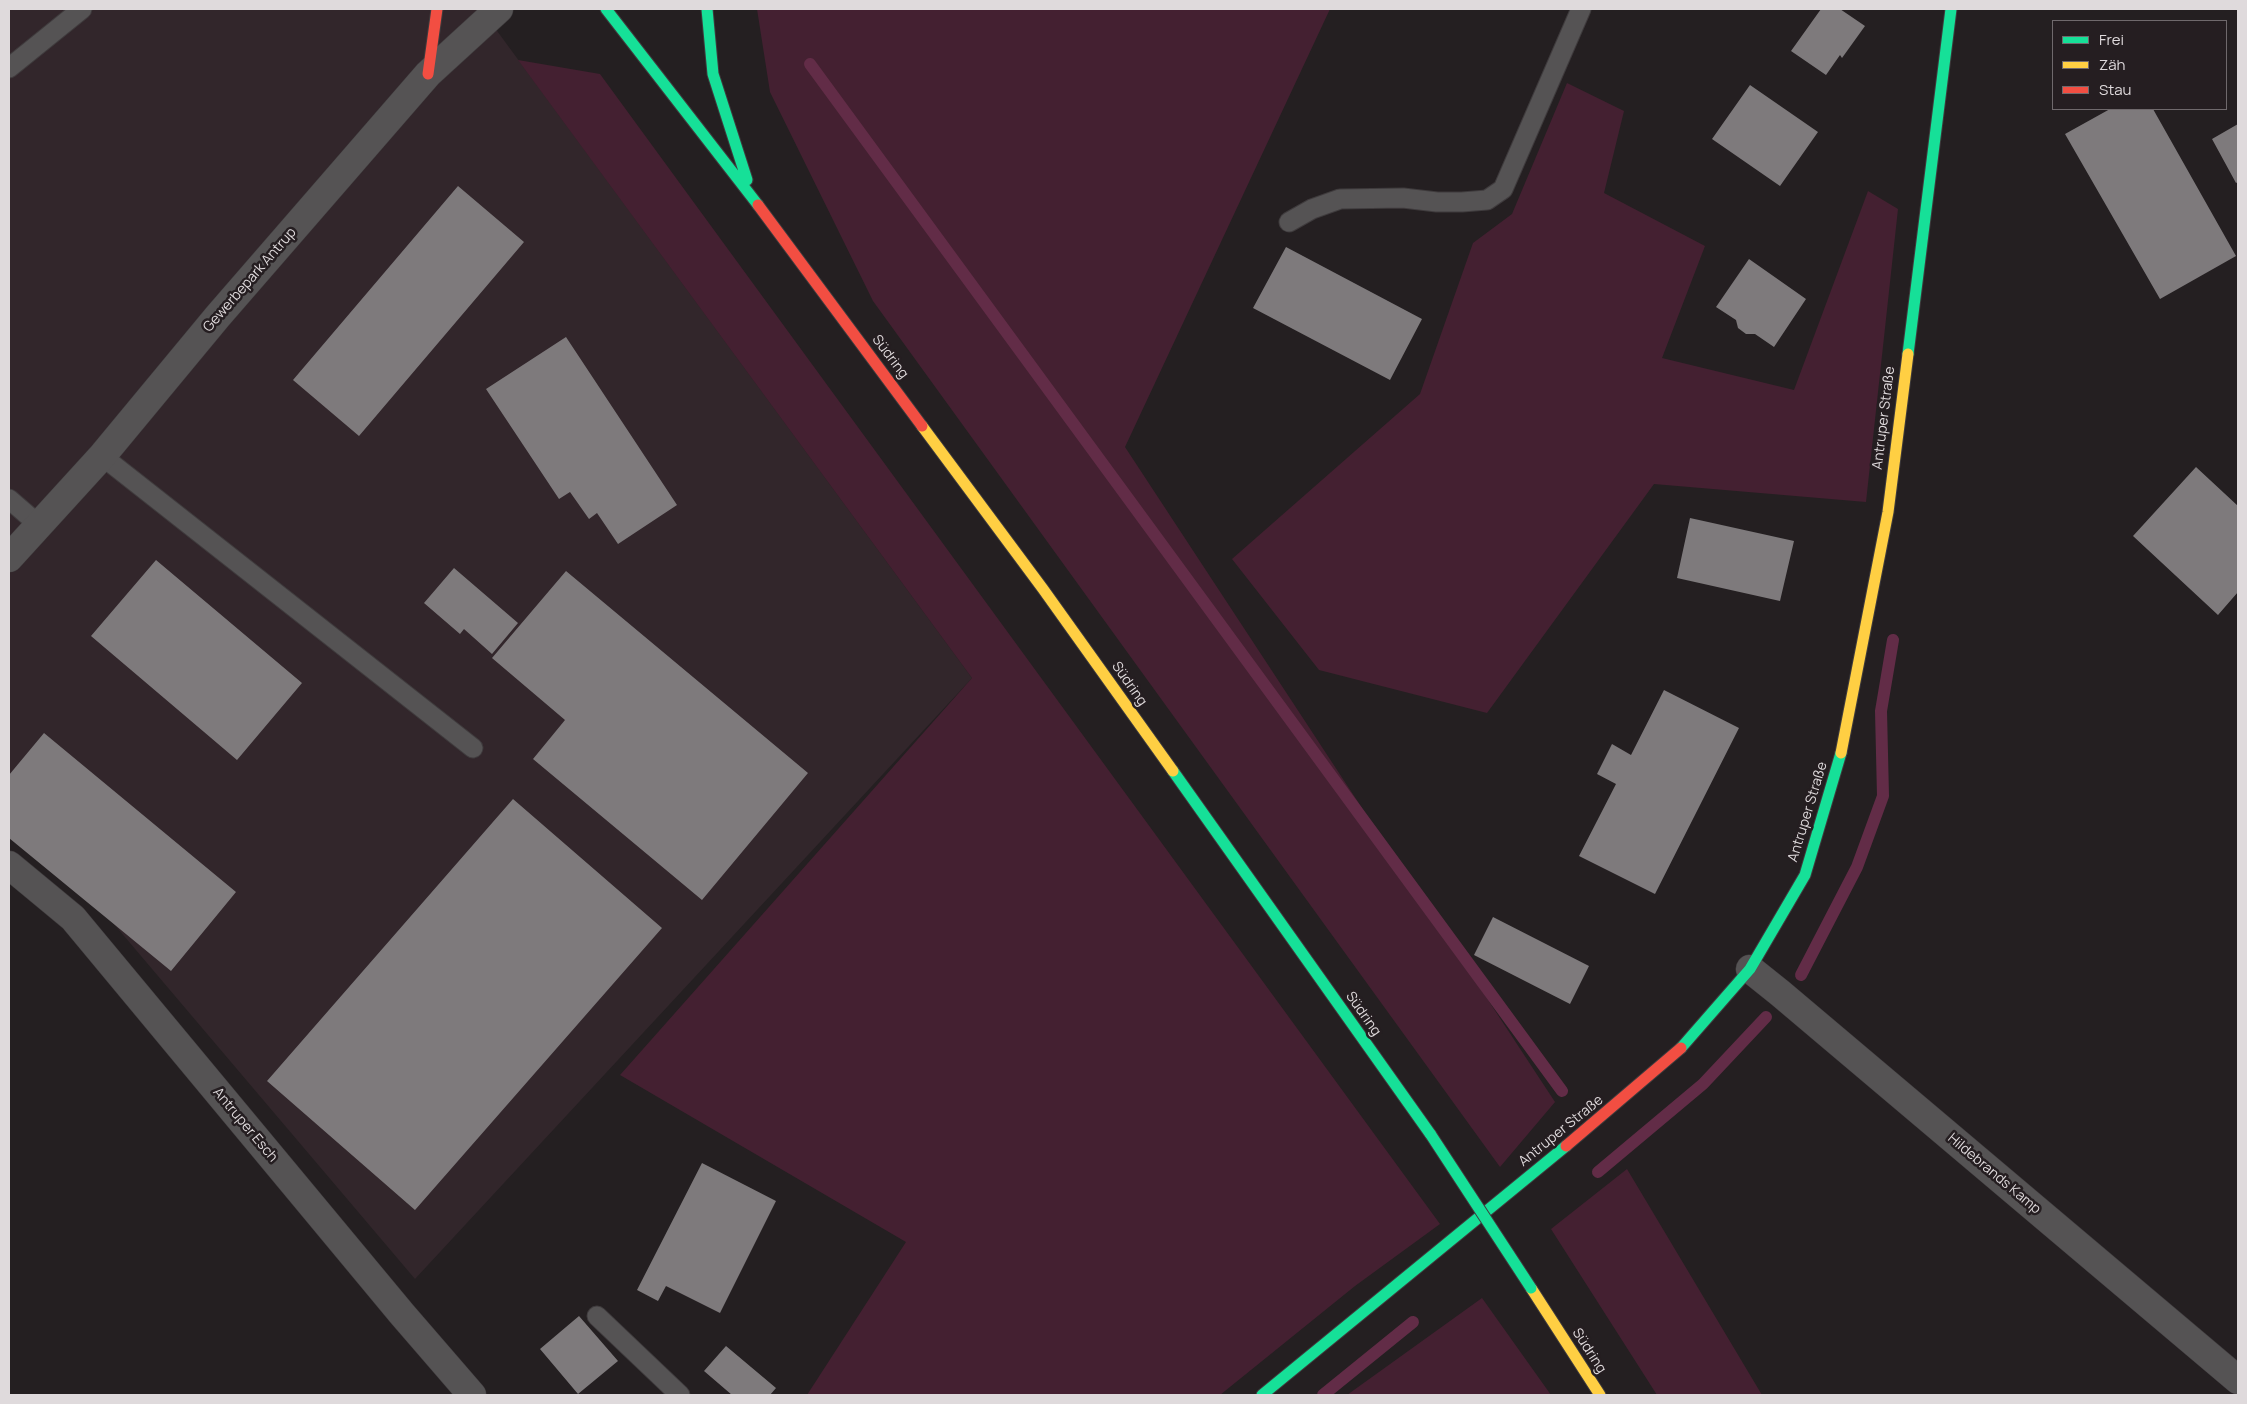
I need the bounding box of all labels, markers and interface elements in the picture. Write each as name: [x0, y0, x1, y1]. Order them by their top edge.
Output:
legend: [2052, 20, 2227, 110]
text: Frei: [2099, 29, 2124, 50]
text: Zäh: [2099, 54, 2125, 75]
text: Stau: [2099, 79, 2132, 100]
street label: Gewerbepark Antrup: [200, 224, 300, 336]
street label: Südring: [868, 332, 912, 382]
street label: Antruper Straße: [1869, 365, 1899, 471]
street label: Südring: [1108, 659, 1150, 709]
street label: Antruper Straße: [1785, 760, 1831, 864]
street label: Südring: [1342, 989, 1384, 1039]
street label: Antruper Esch: [209, 1084, 281, 1166]
street label: Antruper Straße: [1515, 1092, 1607, 1170]
street label: Hildebrands Kamp: [1944, 1130, 2044, 1218]
street label: Südring: [1568, 1325, 1610, 1377]

